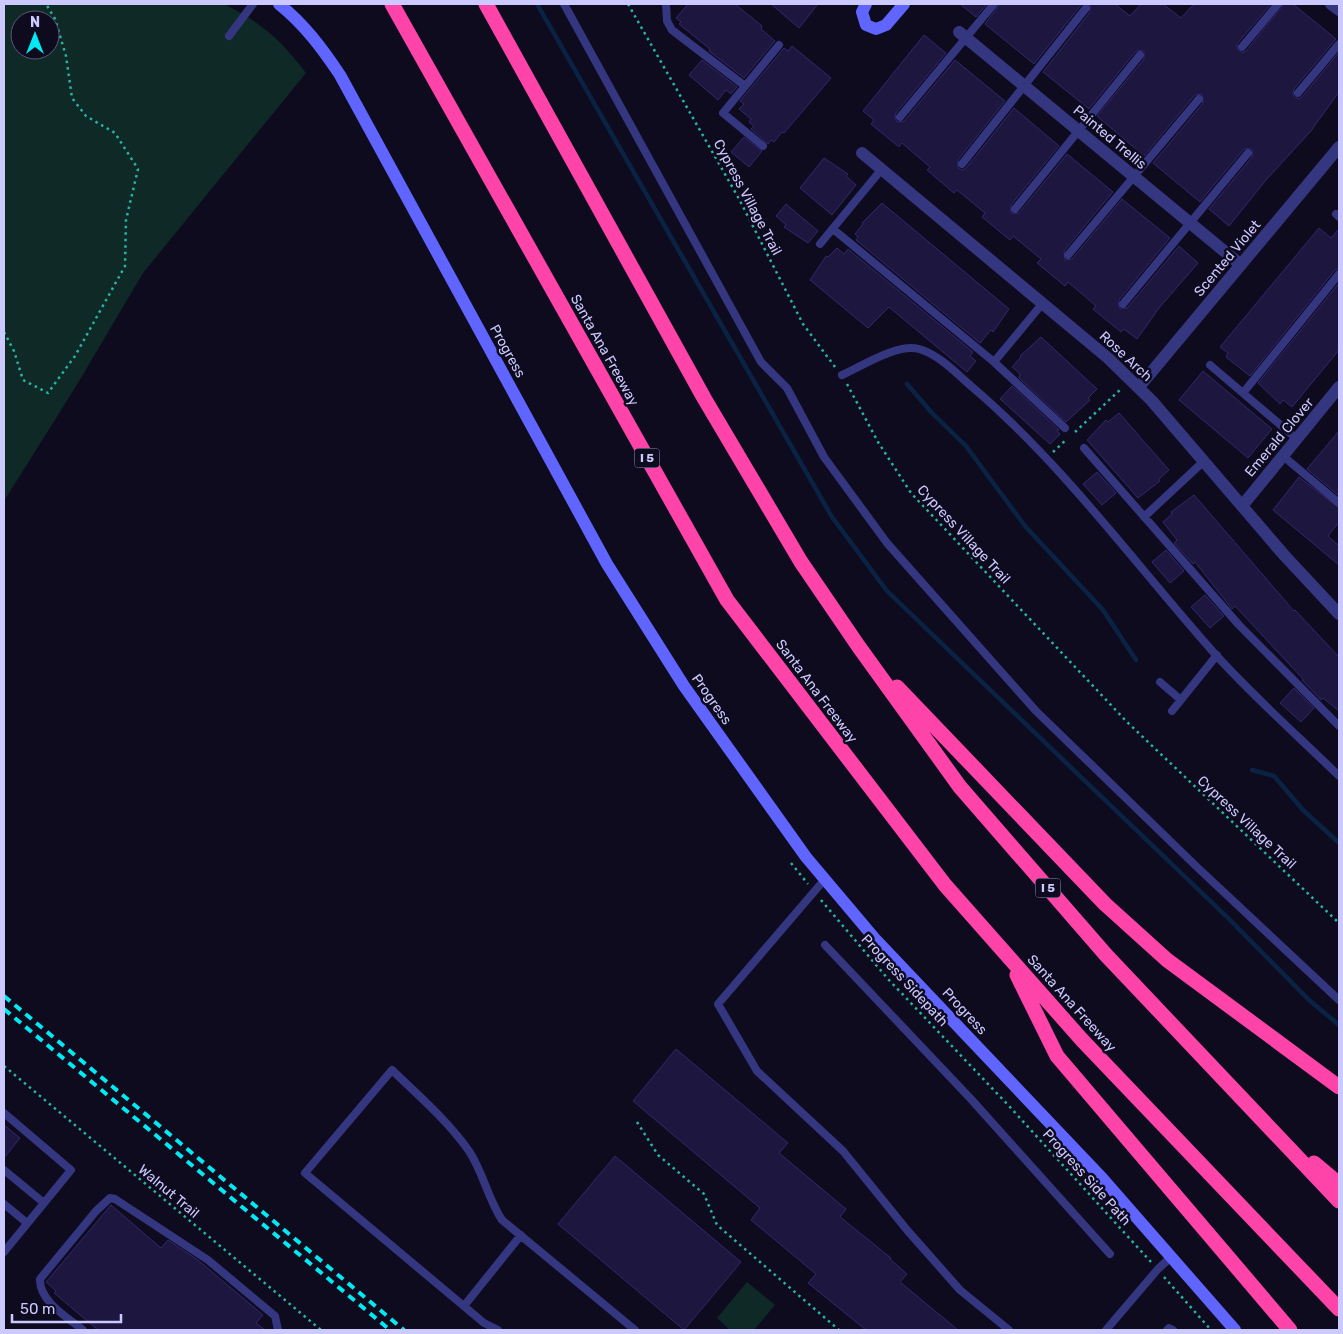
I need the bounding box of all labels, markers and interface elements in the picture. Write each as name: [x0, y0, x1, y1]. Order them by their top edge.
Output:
north arrow: [10, 10, 60, 60]
text: N: [30, 14, 40, 31]
street label: Painted Trellis: [1070, 102, 1150, 173]
street label: Cypress Village Trail: [710, 136, 785, 258]
street label: Scented Violet: [1190, 216, 1265, 300]
street label: Santa Ana Freeway: [567, 291, 642, 409]
street label: Progress: [486, 322, 529, 381]
street label: Rose Arch: [1096, 328, 1156, 385]
street label: Emerald Clover: [1241, 394, 1318, 480]
road number: I 5: [634, 448, 660, 468]
street label: Cypress Village Trail: [914, 481, 1014, 587]
street label: Santa Ana Freeway: [772, 636, 861, 747]
street label: Progress: [688, 671, 735, 728]
street label: Cypress Village Trail: [1194, 772, 1300, 872]
road number: I 5: [1036, 878, 1060, 898]
street label: Progress Sidepath: [858, 931, 952, 1030]
street label: Santa Ana Freeway: [1023, 951, 1120, 1056]
street label: Progress: [939, 984, 991, 1038]
street label: Progress Side Path: [1039, 1126, 1134, 1229]
street label: Walnut Trail: [135, 1161, 203, 1222]
scale bar: [12, 1292, 121, 1324]
text: 50 m: [20, 1300, 55, 1318]

